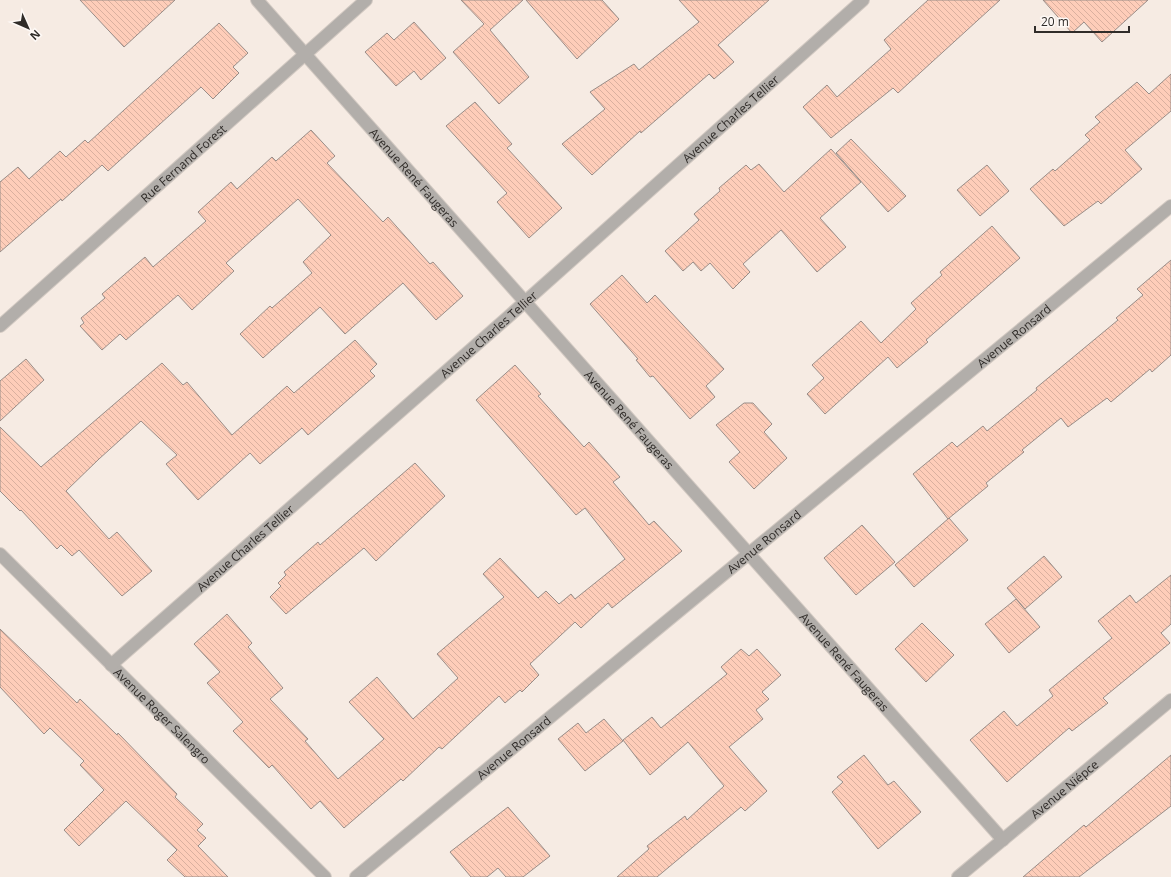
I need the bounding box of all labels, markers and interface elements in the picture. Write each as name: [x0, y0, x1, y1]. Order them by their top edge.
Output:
north arrow: [8, 8, 48, 48]
scale bar: [1035, 8, 1129, 34]
text: 20 m: [1041, 13, 1069, 30]
text: N: [27, 27, 44, 44]
street label: Avenue Charles Tellier: [678, 71, 782, 166]
street label: Rue Fernand Forest: [136, 120, 229, 206]
street label: Avenue René Faugeras: [366, 124, 463, 231]
street label: Avenue Charles Tellier: [436, 287, 541, 381]
street label: Avenue Ronsard: [973, 300, 1055, 371]
street label: Avenue René Faugeras: [581, 366, 678, 473]
street label: Avenue Charles Tellier: [193, 500, 297, 595]
street label: Avenue Ronsard: [723, 506, 804, 577]
street label: Avenue René Faugeras: [796, 609, 893, 715]
street label: Avenue Roger Salengro: [110, 664, 214, 767]
street label: Avenue Ronsard: [473, 712, 554, 783]
street label: Avenue Niépce: [1027, 755, 1102, 822]

